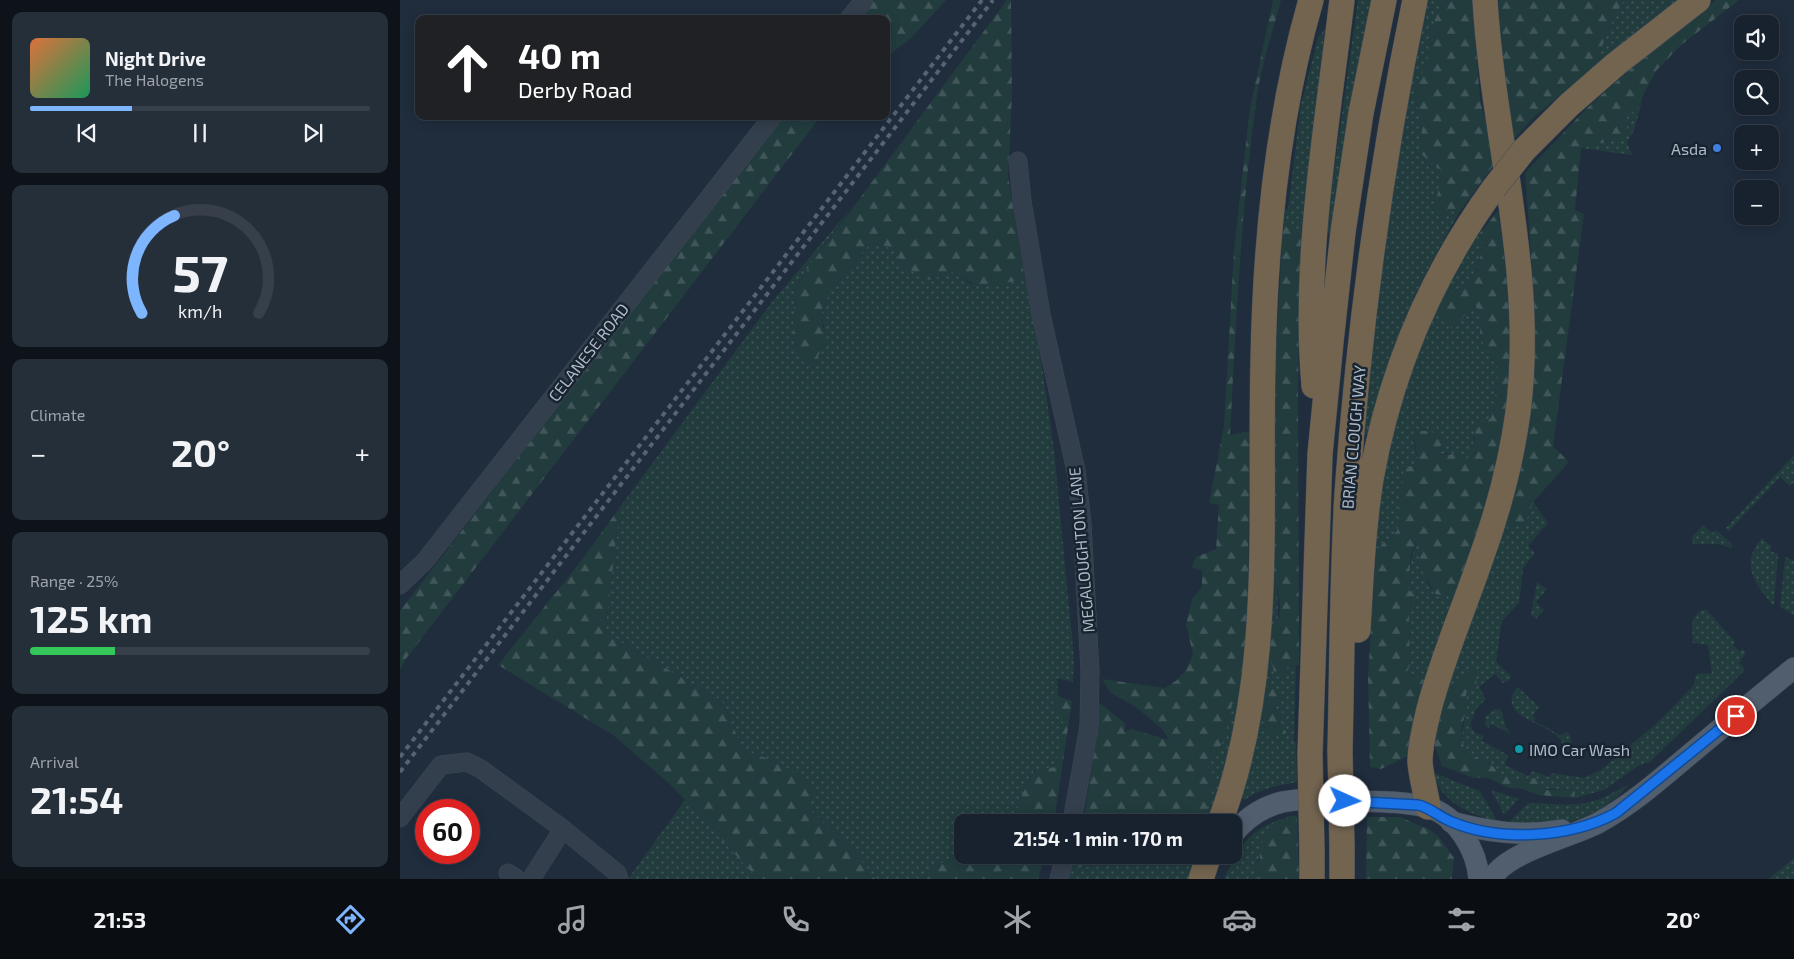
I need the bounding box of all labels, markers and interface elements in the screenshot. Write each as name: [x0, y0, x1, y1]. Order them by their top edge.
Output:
map controls: [1734, 15, 1779, 225]
button: sound: [1734, 15, 1779, 60]
text: 40 m: [518, 34, 601, 76]
icon: ahead: [435, 35, 500, 100]
text: Night Drive: [105, 47, 206, 70]
text: The Halogens: [105, 70, 204, 89]
button: search: [1734, 70, 1779, 115]
text: Derby Road: [518, 76, 632, 102]
icon: previous: [73, 119, 101, 147]
icon: pause: [186, 119, 214, 147]
icon: next: [299, 119, 327, 147]
button: +: [1734, 125, 1779, 170]
place label: Asda: [1671, 139, 1707, 158]
marker: Asda: [1711, 142, 1723, 154]
button: −: [1734, 180, 1779, 225]
text: 57: [172, 240, 228, 302]
street label: CELANESE ROAD: [544, 299, 632, 405]
text: km/h: [178, 300, 222, 322]
street label: BRIAN CLOUGH WAY: [1337, 364, 1369, 510]
text: Climate: [30, 405, 85, 424]
text: 20°: [171, 429, 230, 475]
text: −: [30, 436, 46, 470]
text: +: [355, 436, 370, 470]
street label: MEGALOUGHTON LANE: [1064, 466, 1098, 633]
text: Range · 25%: [30, 571, 118, 590]
text: 125 km: [30, 595, 152, 641]
pin: [1715, 695, 1757, 737]
icon: arrive: [1722, 702, 1750, 730]
place label: IMO Car Wash: [1529, 740, 1630, 759]
marker: IMO Car Wash: [1513, 743, 1525, 755]
text: Arrival: [30, 752, 79, 771]
position arrow: [1318, 774, 1370, 826]
text: 21:54: [30, 776, 123, 822]
speed limit sign: 60: [415, 799, 480, 864]
text: 21:54 · 1 min · 170 m: [1013, 827, 1183, 850]
icon: directions: [333, 902, 368, 937]
icon: music: [555, 902, 590, 937]
icon: phone: [778, 902, 813, 937]
icon: climate: [1000, 902, 1035, 937]
icon: car: [1222, 902, 1257, 937]
icon: filters: [1444, 902, 1479, 937]
text: 21:53: [94, 906, 146, 932]
text: 20°: [1666, 906, 1700, 932]

